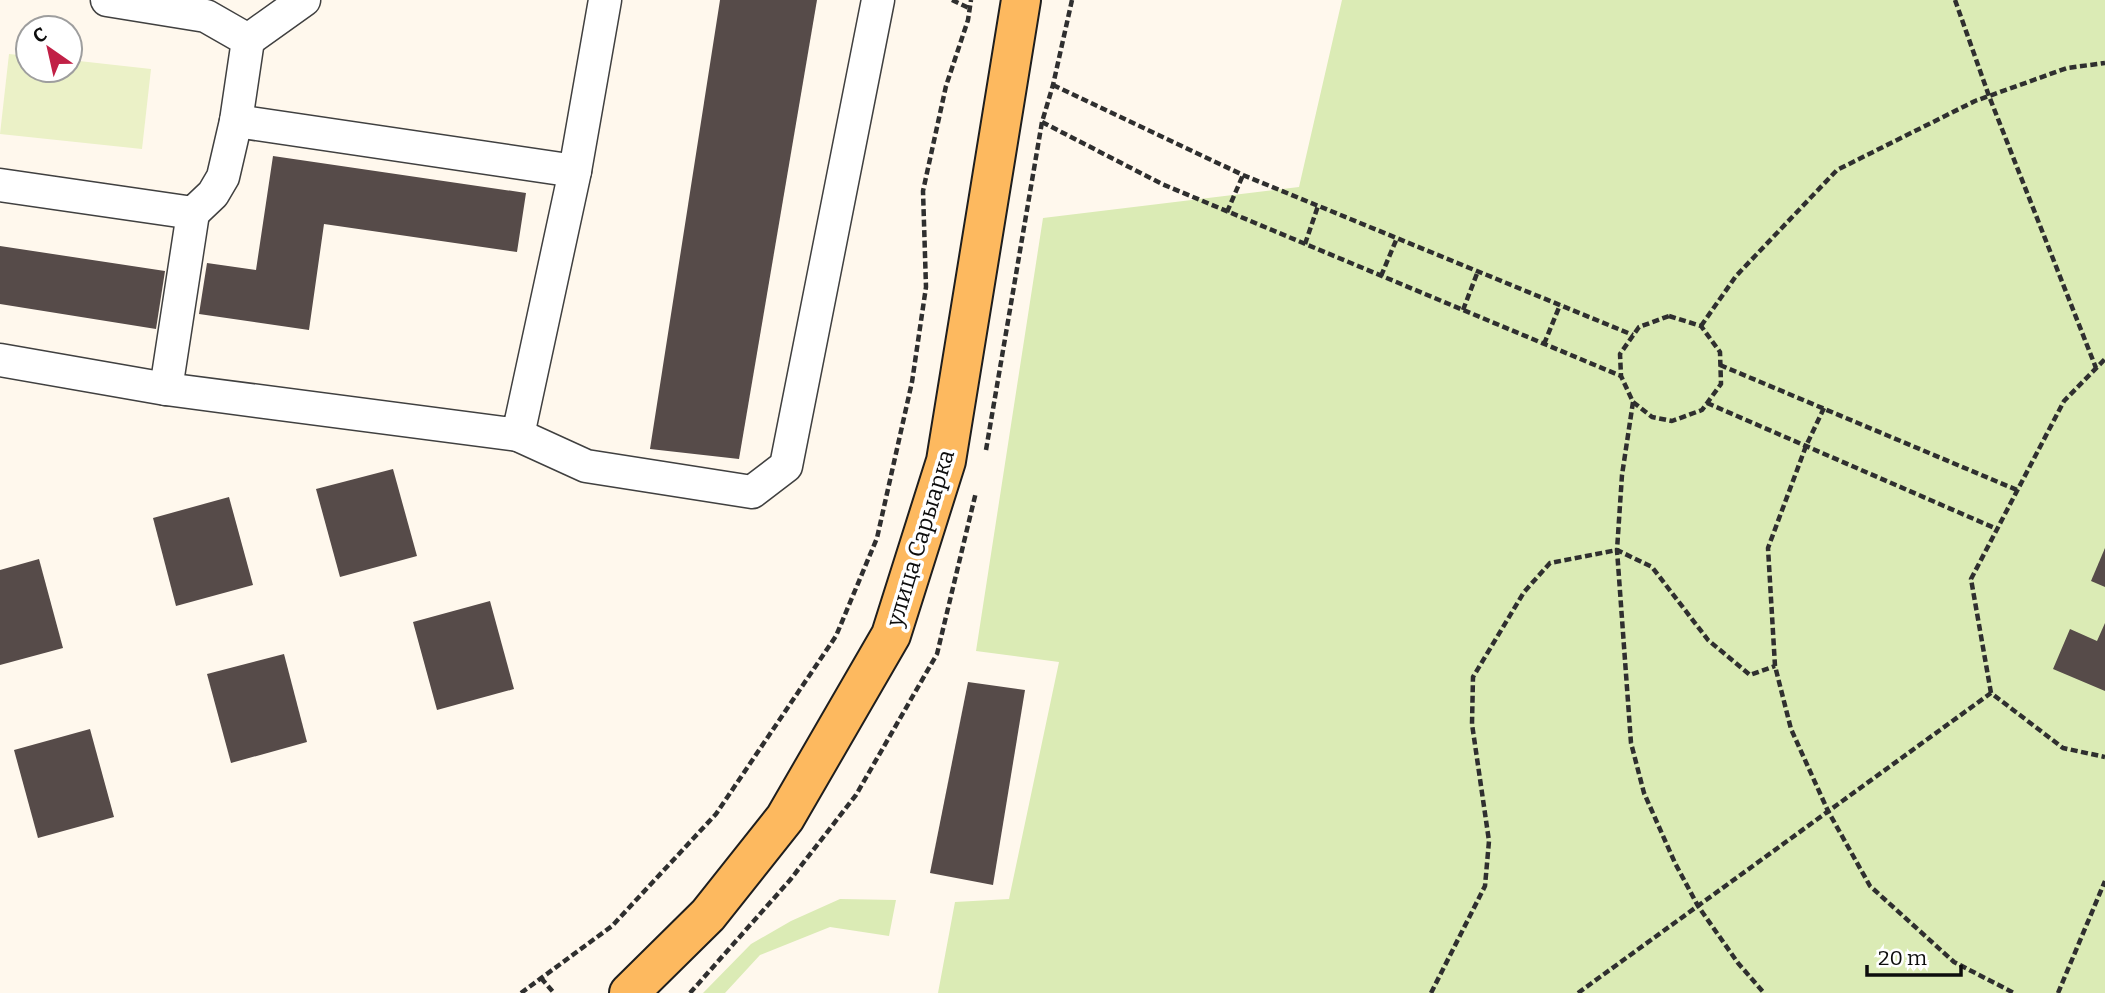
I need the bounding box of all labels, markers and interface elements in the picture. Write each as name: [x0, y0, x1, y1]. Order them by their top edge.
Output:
north arrow: [14, 14, 84, 84]
text: С: [28, 22, 51, 48]
street label: улица Сарыарка: [880, 446, 960, 631]
scale bar: [1867, 934, 1962, 978]
text: 20 m: [1878, 945, 1927, 971]

